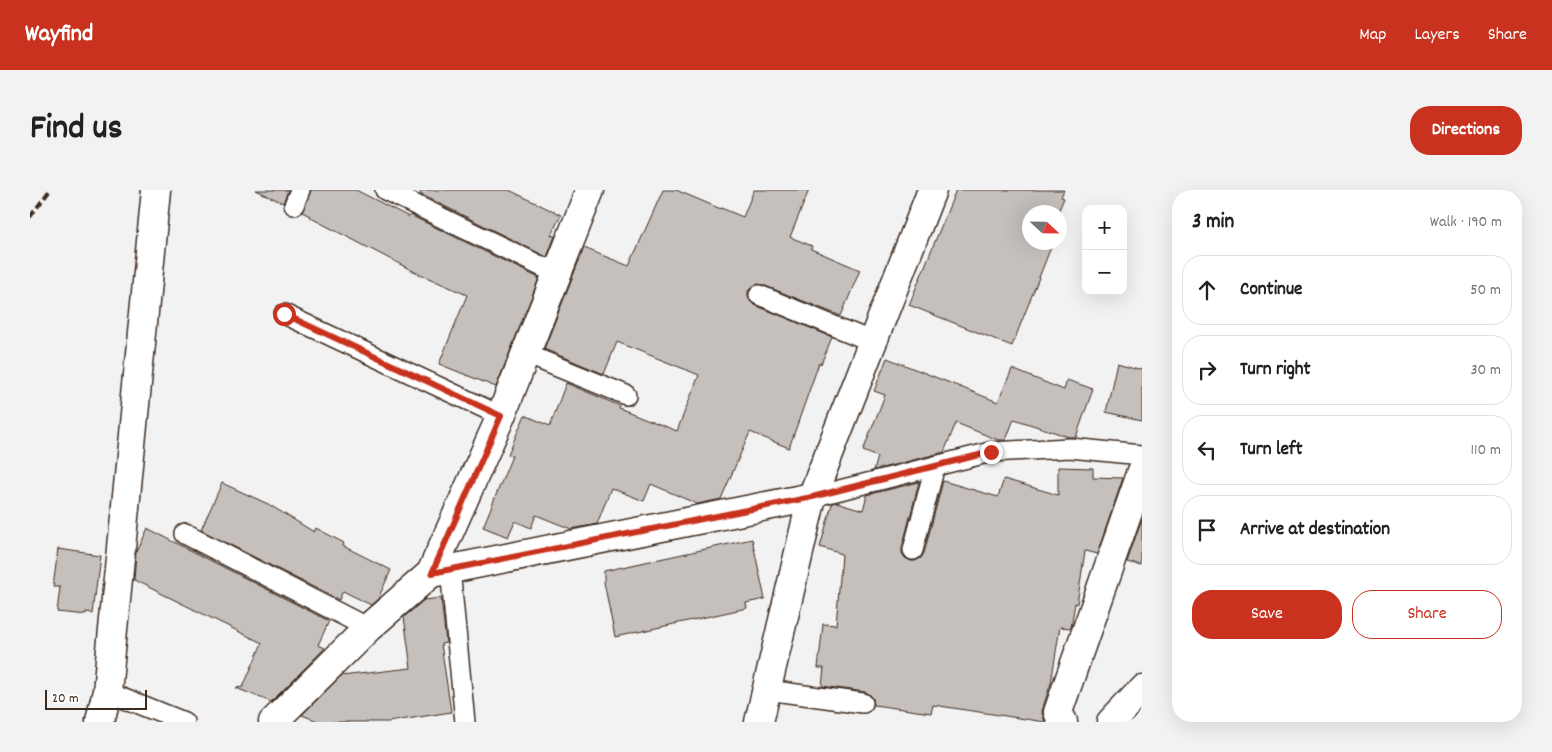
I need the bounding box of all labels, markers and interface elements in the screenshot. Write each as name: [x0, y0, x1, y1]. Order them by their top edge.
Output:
text: Wayfind: [25, 18, 93, 52]
text: Map: [1359, 23, 1386, 48]
text: Layers: [1414, 23, 1460, 48]
text: Share: [1488, 23, 1527, 48]
text: Find us: [30, 105, 122, 155]
button: Directions: [1410, 106, 1522, 155]
north arrow: [1022, 205, 1067, 250]
map controls: [1082, 205, 1127, 295]
button: +: [1082, 205, 1127, 250]
text: 3 min: [1192, 208, 1234, 238]
text: Walk · 190 m: [1430, 211, 1502, 234]
button: −: [1082, 250, 1127, 295]
icon: ahead: [1193, 276, 1221, 304]
text: Continue: [1240, 277, 1302, 304]
text: 50 m: [1470, 279, 1501, 302]
route start: [273, 303, 296, 326]
icon: right: [1193, 356, 1221, 384]
text: Turn right: [1240, 357, 1311, 384]
text: 30 m: [1471, 359, 1501, 382]
icon: left: [1193, 436, 1221, 464]
text: Turn left: [1240, 437, 1303, 464]
text: 110 m: [1471, 439, 1501, 462]
route end: [980, 441, 1003, 464]
icon: arrive: [1193, 516, 1221, 544]
text: Arrive at destination: [1240, 517, 1390, 544]
button: Save: [1192, 590, 1342, 639]
button: Share: [1352, 590, 1502, 639]
scale bar: [45, 687, 148, 710]
text: 20 m: [52, 689, 79, 709]

